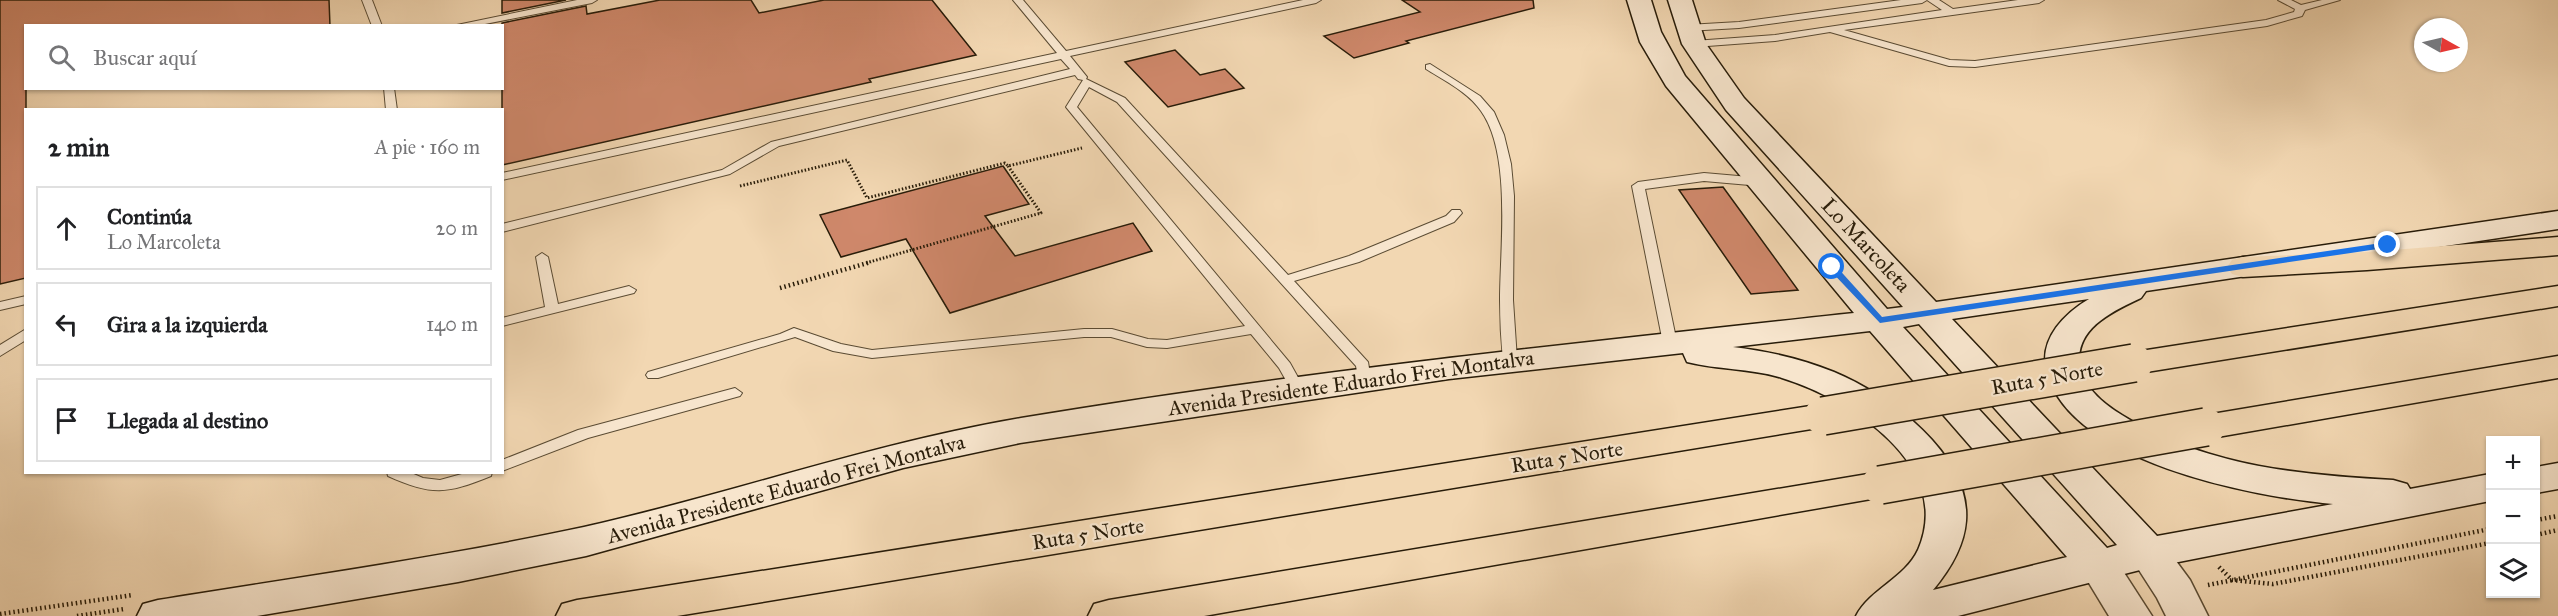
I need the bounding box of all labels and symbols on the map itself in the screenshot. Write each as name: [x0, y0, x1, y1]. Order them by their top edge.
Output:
north arrow: [2414, 18, 2468, 72]
street label: Lo Marcoleta: [1816, 193, 1916, 298]
route end: [2374, 231, 2400, 257]
route start: [1818, 253, 1844, 279]
street label: Avenida Presidente Eduardo Frei Montalva: [1165, 344, 1536, 422]
street label: Ruta 5 Norte: [1989, 355, 2105, 401]
street label: Avenida Presidente Eduardo Frei Montalva: [603, 429, 968, 550]
street label: Ruta 5 Norte: [1509, 435, 1625, 479]
street label: Ruta 5 Norte: [1030, 512, 1146, 556]

